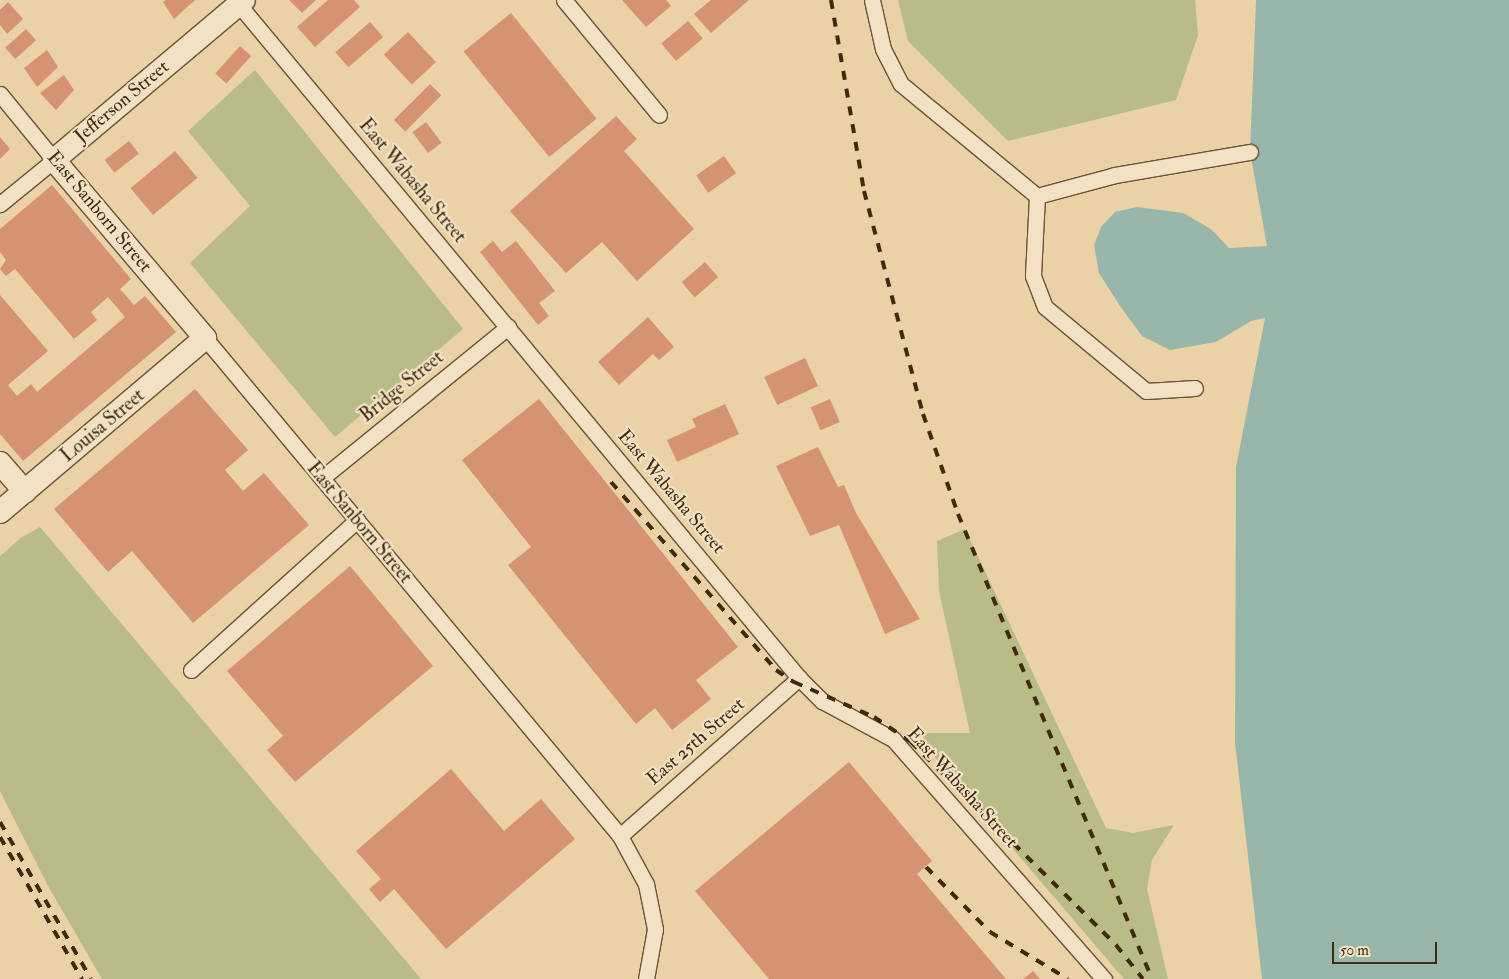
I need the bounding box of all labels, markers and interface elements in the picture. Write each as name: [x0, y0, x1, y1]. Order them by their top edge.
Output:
street label: Jefferson Street: [70, 56, 174, 148]
street label: East Wabasha Street: [354, 114, 470, 248]
street label: East Sanborn Street: [42, 147, 156, 277]
street label: Bridge Street: [356, 346, 448, 428]
street label: Louisa Street: [57, 384, 149, 468]
street label: East Wabasha Street: [613, 425, 729, 559]
street label: East Sanborn Street: [302, 458, 416, 588]
street label: East 25th Street: [642, 693, 750, 791]
street label: East Wabasha Street: [902, 723, 1022, 853]
scale bar: [1334, 932, 1439, 964]
text: 50 m: [1340, 941, 1369, 960]

